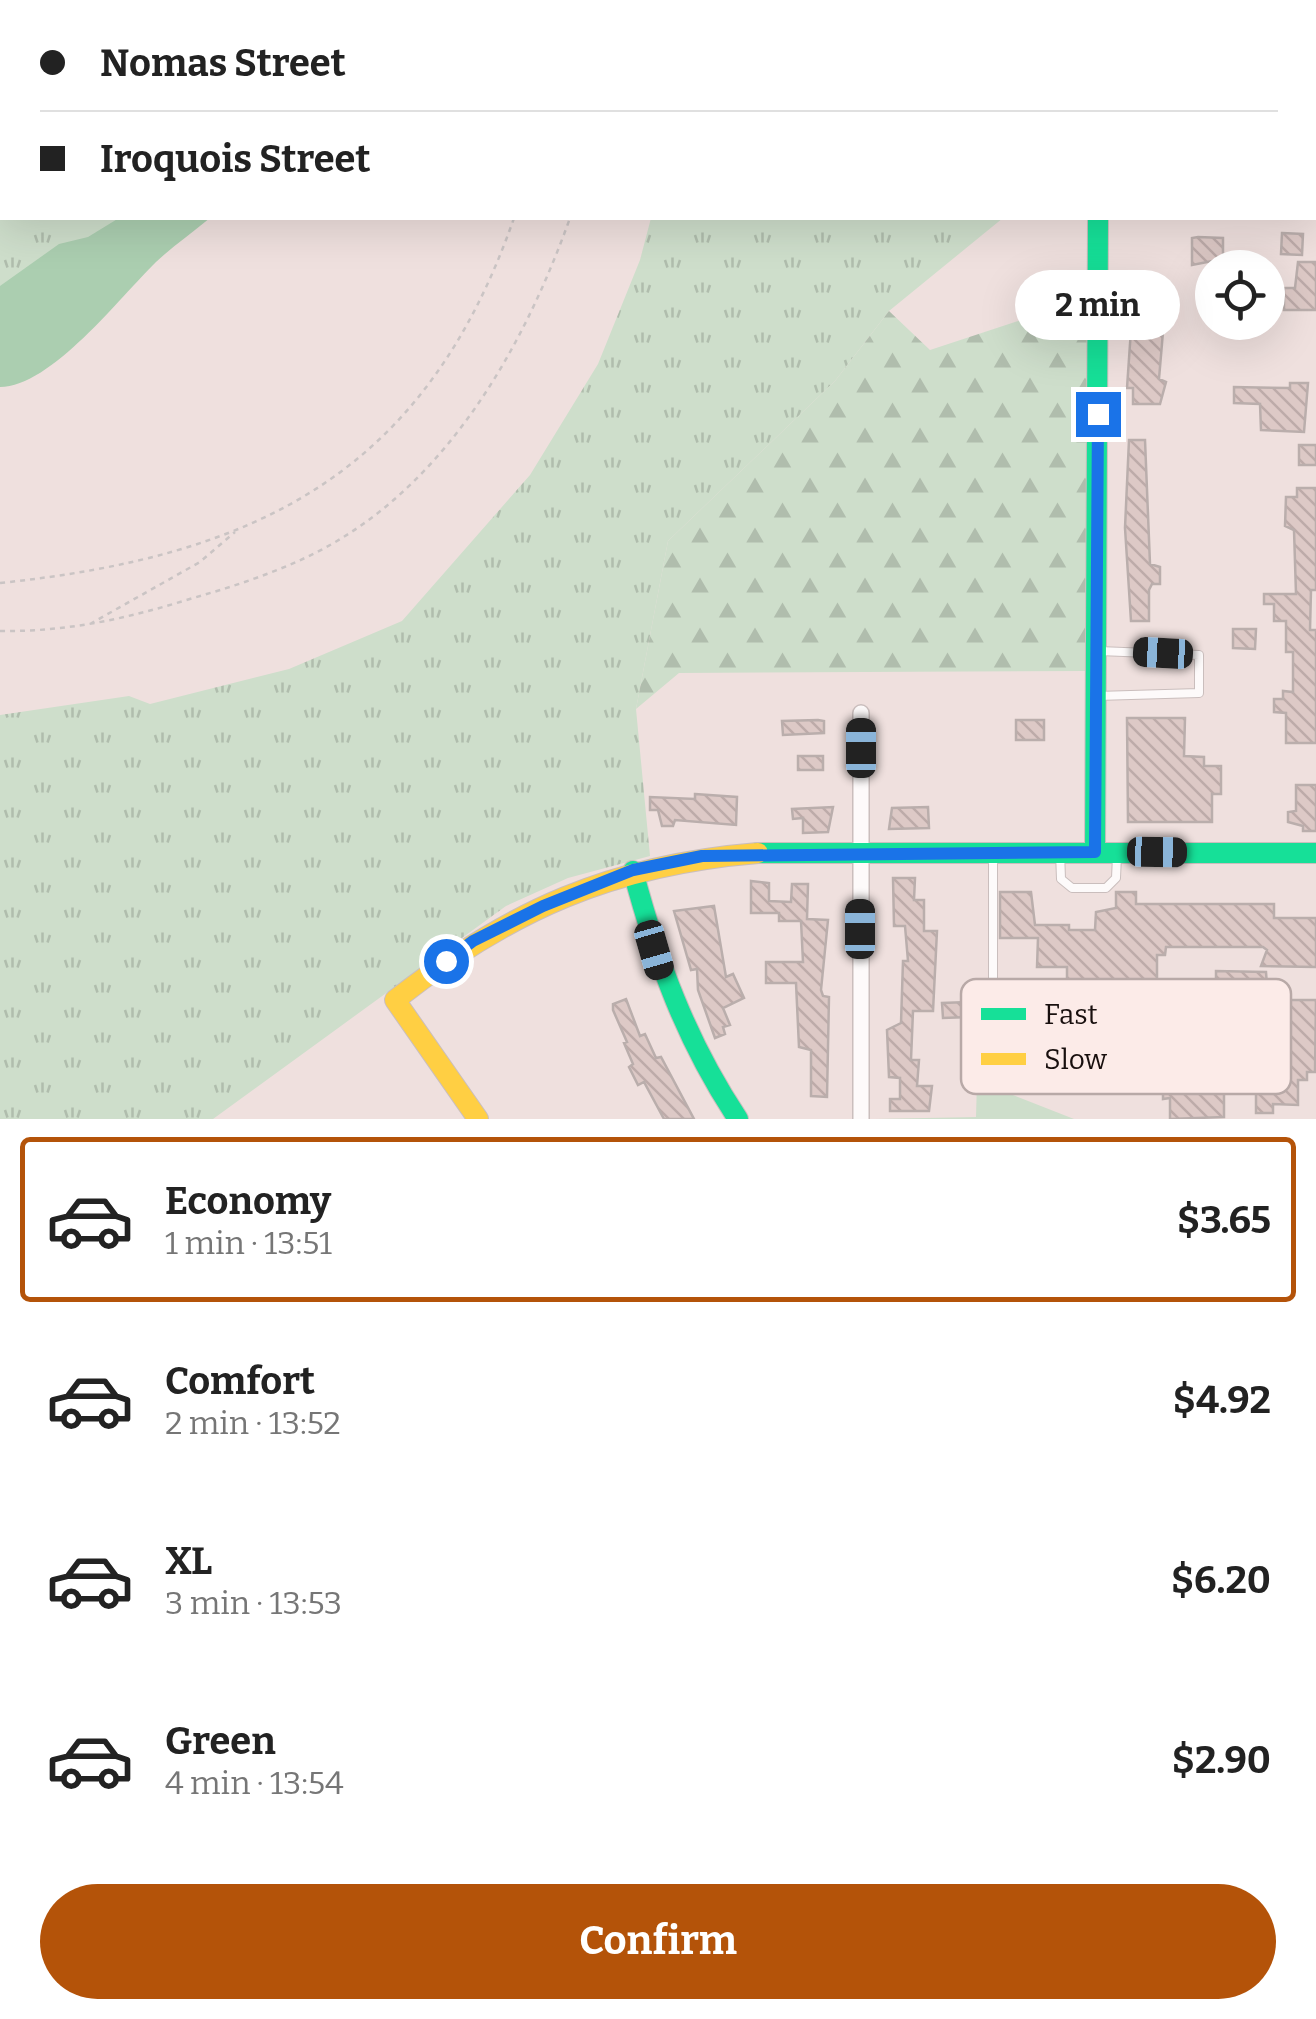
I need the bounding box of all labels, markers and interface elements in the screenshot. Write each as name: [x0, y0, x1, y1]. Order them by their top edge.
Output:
text: Nomas Street: [100, 40, 346, 86]
text: Iroquois Street: [100, 136, 371, 182]
map controls: [1195, 250, 1285, 340]
button: locate: [1195, 250, 1285, 340]
callout: 2 min: [1016, 269, 1180, 339]
text: 2 min: [1055, 286, 1140, 324]
route end: [1076, 392, 1121, 437]
car: [1132, 636, 1194, 670]
car: [846, 718, 876, 778]
car: [1127, 836, 1187, 868]
car: [845, 899, 875, 959]
car: [631, 917, 677, 983]
route start: [424, 939, 469, 984]
legend: [961, 979, 1291, 1094]
text: Fast: [1044, 998, 1098, 1031]
text: Slow: [1044, 1043, 1107, 1076]
icon: car: [45, 1175, 135, 1265]
text: Economy: [165, 1178, 331, 1224]
text: $3.65: [1177, 1197, 1271, 1243]
text: 1 min · 13:51: [165, 1224, 332, 1262]
icon: car: [45, 1355, 135, 1445]
text: Comfort: [165, 1358, 315, 1404]
text: $4.92: [1173, 1377, 1271, 1423]
text: 2 min · 13:52: [165, 1404, 341, 1442]
icon: car: [45, 1535, 135, 1625]
text: XL: [165, 1538, 212, 1584]
text: $6.20: [1171, 1557, 1271, 1603]
text: 3 min · 13:53: [165, 1584, 342, 1622]
icon: car: [45, 1715, 135, 1805]
text: Green: [165, 1718, 276, 1764]
text: $2.90: [1172, 1737, 1271, 1783]
text: 4 min · 13:54: [165, 1764, 344, 1802]
button: Confirm: [40, 1884, 1276, 1999]

